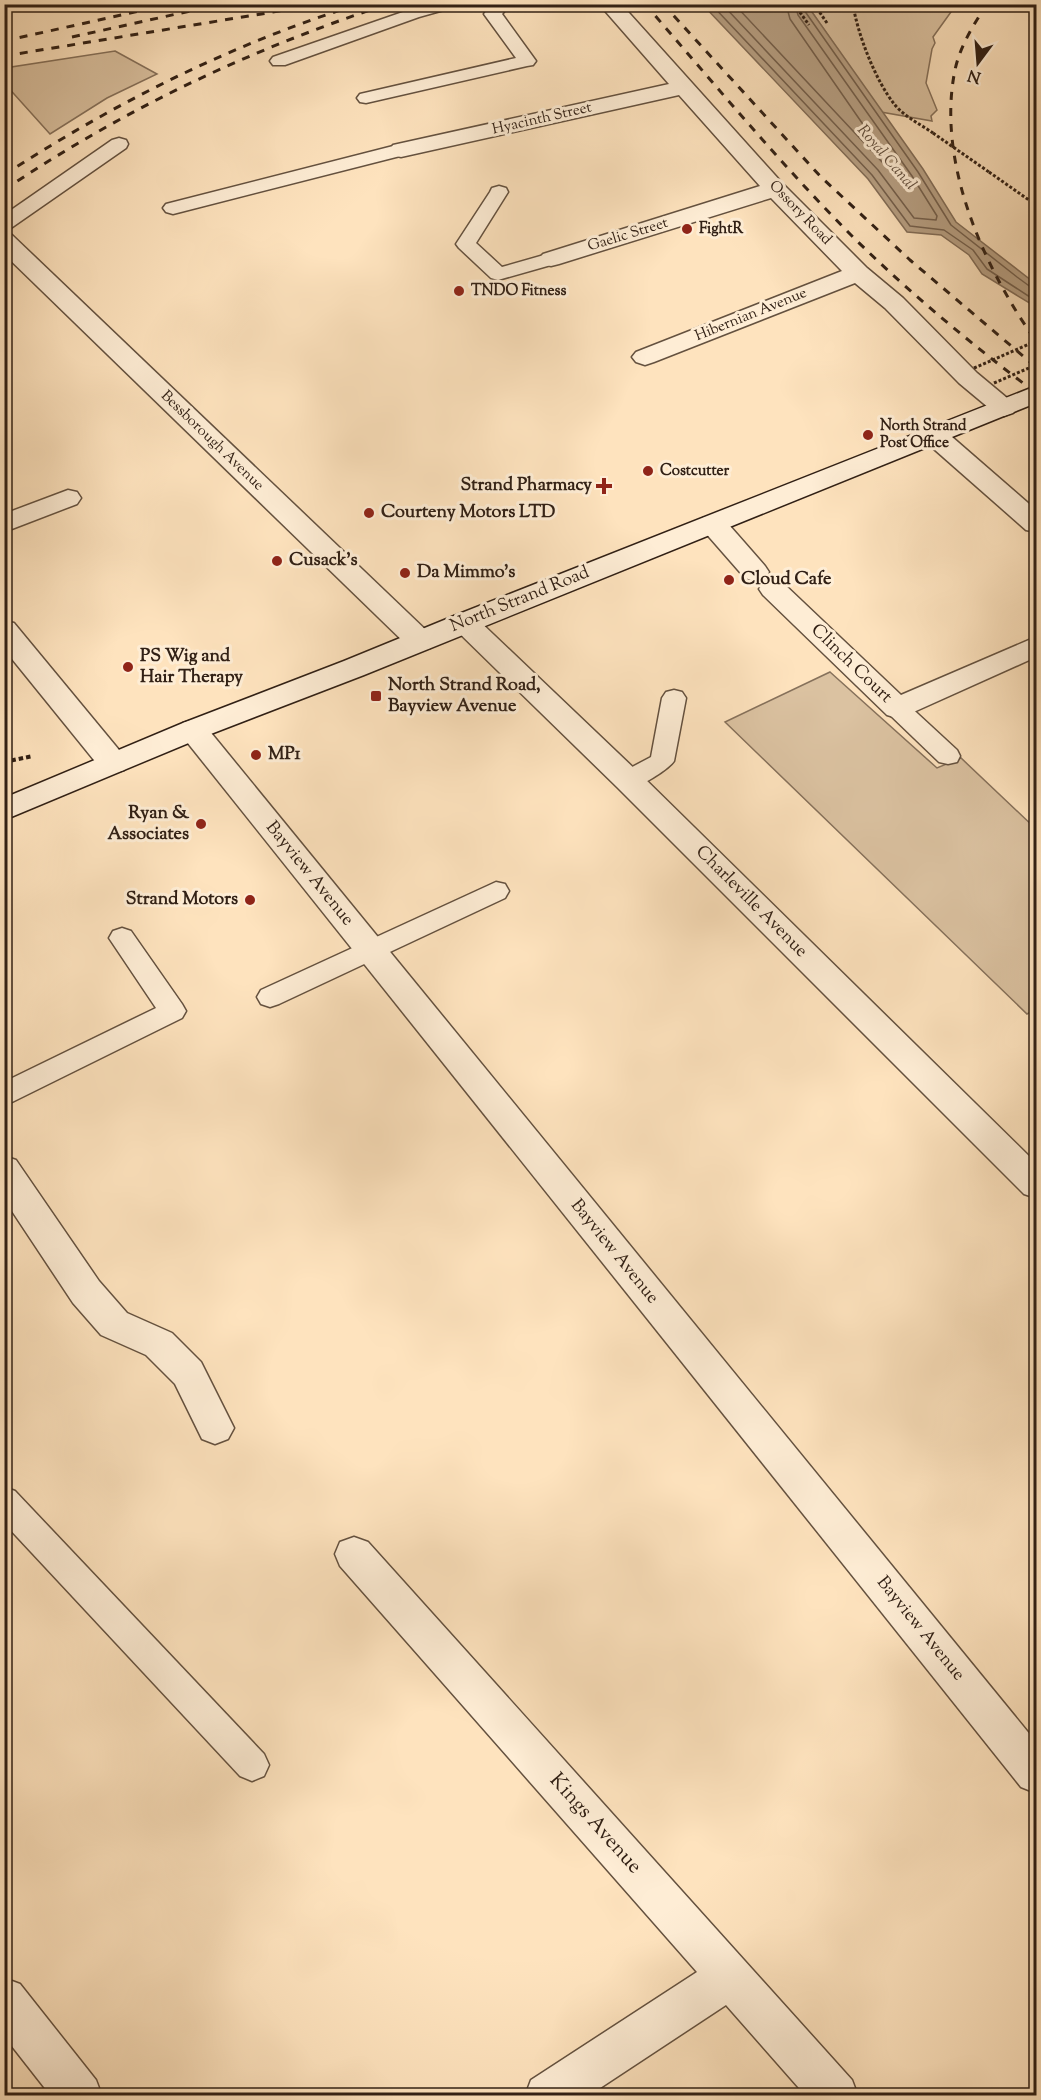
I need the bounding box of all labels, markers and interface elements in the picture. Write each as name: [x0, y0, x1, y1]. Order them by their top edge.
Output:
north arrow: [948, 33, 1008, 93]
text: N: [965, 62, 984, 88]
street label: Hyacinth Street: [490, 97, 594, 141]
water label: Royal Canal: [851, 120, 921, 196]
street label: Ossory Road: [764, 176, 837, 250]
street label: Gaelic Street: [585, 213, 671, 257]
place label: FightR: [699, 219, 743, 240]
marker: FightR: [680, 222, 694, 236]
place label: TNDO Fitness: [471, 281, 566, 302]
street label: Hibernian Avenue: [692, 283, 810, 347]
marker: TNDO Fitness: [452, 284, 466, 298]
street label: Bessborough Avenue: [156, 386, 268, 496]
place label: North Strand Post Office: [880, 416, 967, 454]
marker: North Strand Post Office: [861, 428, 875, 442]
place label: Costcutter: [660, 461, 730, 482]
marker: Costcutter: [641, 464, 655, 478]
place label: Strand Pharmacy: [461, 473, 592, 499]
marker: Strand Pharmacy: [597, 479, 611, 493]
place label: Courteny Motors LTD: [381, 500, 555, 526]
marker: Courteny Motors LTD: [362, 506, 376, 520]
place label: Cusack’s: [289, 548, 358, 574]
marker: Cusack’s: [270, 554, 284, 568]
place label: Da Mimmo's: [417, 560, 515, 586]
street label: North Strand Road: [446, 560, 594, 640]
marker: Da Mimmo's: [398, 566, 412, 580]
place label: Cloud Cafe: [741, 567, 832, 593]
marker: Cloud Cafe: [722, 573, 736, 587]
street label: Clinch Court: [804, 618, 898, 710]
place label: PS Wig and Hair Therapy: [140, 644, 243, 691]
marker: PS Wig and Hair Therapy: [121, 660, 135, 674]
place label: North Strand Road, Bayview Avenue: [388, 673, 541, 720]
marker: North Strand Road, Bayview Avenue: [369, 689, 383, 703]
place label: MP1: [268, 742, 301, 768]
marker: MP1: [249, 748, 263, 762]
place label: Ryan & Associates: [107, 801, 190, 848]
street label: Bayview Avenue: [259, 816, 359, 932]
marker: Ryan & Associates: [194, 817, 208, 831]
street label: Charleville Avenue: [689, 840, 813, 964]
place label: Strand Motors: [126, 887, 238, 913]
marker: Strand Motors: [243, 893, 257, 907]
street label: Bayview Avenue: [564, 1194, 664, 1310]
street label: Bayview Avenue: [870, 1571, 970, 1687]
street label: Kings Avenue: [542, 1767, 648, 1881]

